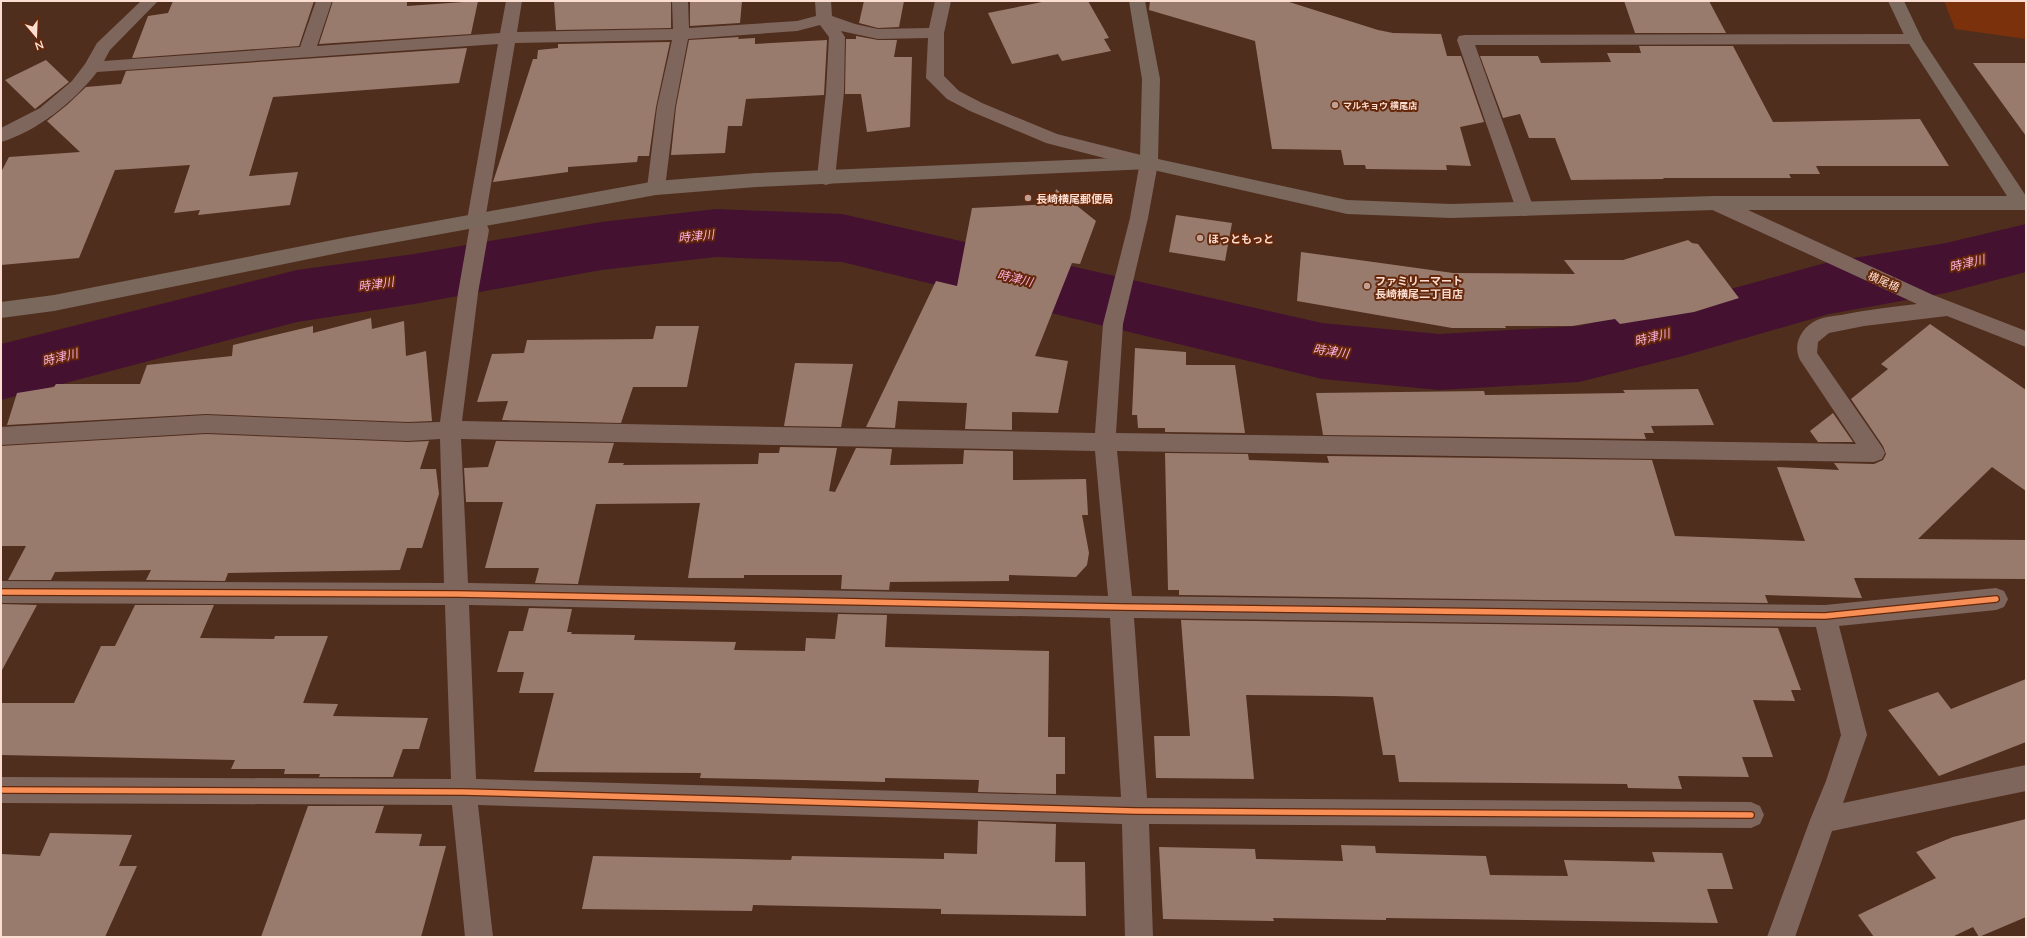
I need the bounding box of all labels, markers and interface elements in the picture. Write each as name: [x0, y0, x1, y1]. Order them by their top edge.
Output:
north arrow: [16, 16, 56, 56]
text: N: [33, 38, 46, 53]
marker: マルキョウ 横尾店: [1330, 100, 1340, 110]
place label: マルキョウ 横尾店: [1343, 100, 1417, 111]
place label: 長崎横尾郵便局: [1036, 192, 1113, 205]
marker: 長崎横尾郵便局: [1023, 193, 1033, 203]
water label: 時津川: [677, 226, 717, 245]
place label: ほっともっと: [1208, 232, 1274, 245]
marker: ほっともっと: [1195, 233, 1205, 243]
water label: 時津川: [1948, 251, 1988, 275]
water label: 時津川: [996, 267, 1036, 290]
street label: 横尾橋: [1866, 268, 1902, 294]
water label: 時津川: [357, 274, 397, 294]
place label: ファミリーマート 長崎横尾二丁目店: [1375, 274, 1463, 300]
marker: ファミリーマート 長崎横尾二丁目店: [1362, 281, 1372, 291]
water label: 時津川: [1633, 325, 1673, 349]
water label: 時津川: [1312, 341, 1352, 361]
water label: 時津川: [41, 345, 81, 369]

